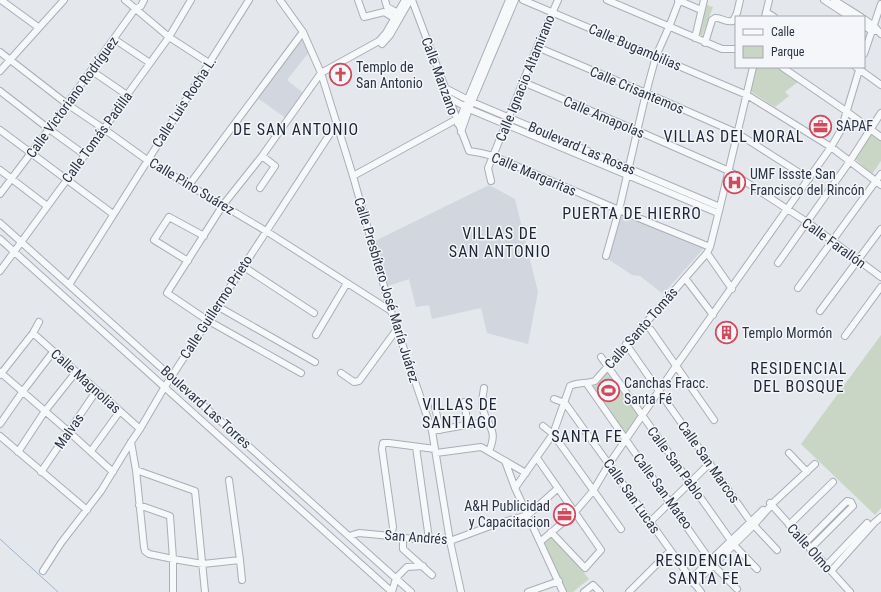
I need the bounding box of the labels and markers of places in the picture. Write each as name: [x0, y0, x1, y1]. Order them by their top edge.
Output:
place label: Templo de San Antonio: [356, 59, 423, 91]
church icon: Templo de San Antonio: [327, 62, 353, 88]
office icon: SAPAF: [808, 113, 834, 139]
place label: SAPAF: [836, 118, 873, 134]
place label: UMF Issste San Francisco del Rincón: [750, 166, 864, 198]
hospital icon: UMF Issste San Francisco del Rincón: [721, 169, 747, 195]
building icon: Templo Mormón: [714, 320, 740, 346]
place label: Templo Mormón: [742, 325, 832, 341]
place label: Canchas Fracc. Santa Fé: [624, 375, 709, 407]
sports icon: Canchas Fracc. Santa Fé: [595, 378, 621, 404]
place label: A&H Publicidad y Capacitacion: [464, 498, 550, 530]
office icon: A&H Publicidad y Capacitacion: [552, 501, 578, 527]

